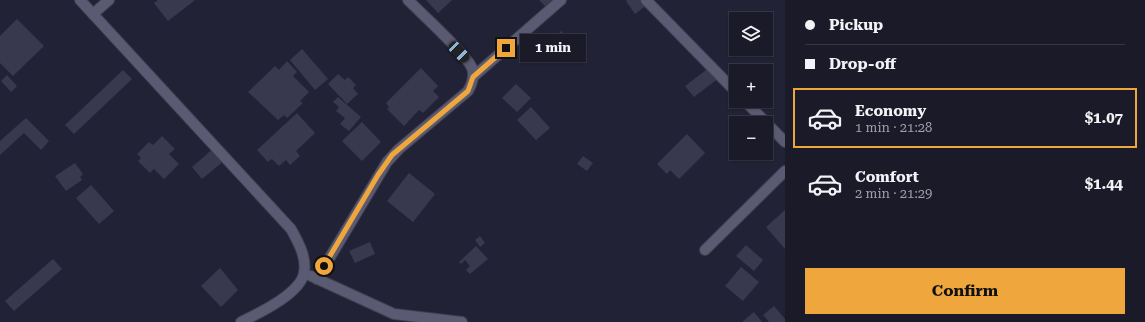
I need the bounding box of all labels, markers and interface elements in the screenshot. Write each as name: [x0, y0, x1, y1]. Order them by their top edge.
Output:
map controls: [729, 12, 773, 160]
button: layers: [729, 12, 773, 56]
text: Pickup: [829, 16, 883, 34]
callout: 1 min: [520, 34, 586, 62]
car: [446, 39, 472, 65]
route end: [497, 39, 515, 57]
text: 1 min: [535, 40, 571, 55]
text: Drop-off: [829, 55, 896, 73]
button: +: [729, 64, 773, 108]
icon: car: [807, 100, 843, 136]
text: Economy: [855, 102, 926, 120]
text: $1.07: [1085, 109, 1123, 127]
button: −: [729, 116, 773, 160]
text: 1 min · 21:28: [855, 120, 932, 135]
icon: car: [807, 166, 843, 202]
text: Comfort: [855, 168, 919, 186]
text: $1.44: [1085, 175, 1123, 193]
text: 2 min · 21:29: [855, 186, 932, 201]
route start: [315, 257, 333, 275]
button: Confirm: [805, 268, 1125, 314]

